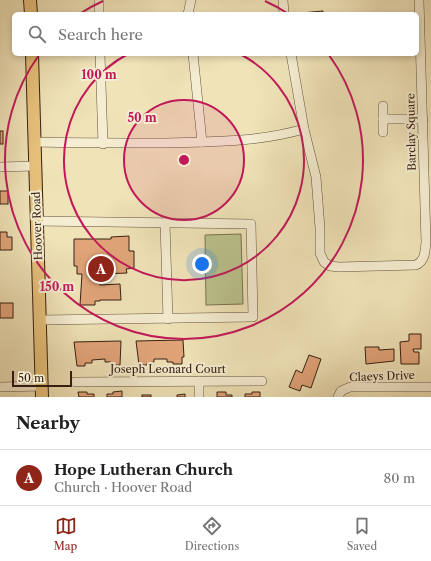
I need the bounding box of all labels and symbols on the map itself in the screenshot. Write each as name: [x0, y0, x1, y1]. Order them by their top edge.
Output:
text: 100 m: [81, 67, 117, 82]
street label: Barclay Square: [403, 93, 419, 171]
text: 50 m: [127, 110, 157, 125]
centre of rings: [177, 153, 191, 167]
street label: Hoover Road: [29, 191, 45, 261]
pin: A: [88, 254, 114, 284]
your location: [192, 254, 212, 274]
text: 150 m: [40, 279, 74, 294]
street label: Joseph Leonard Court: [108, 362, 226, 376]
street label: Claeys Drive: [349, 368, 415, 384]
scale bar: [12, 369, 72, 388]

